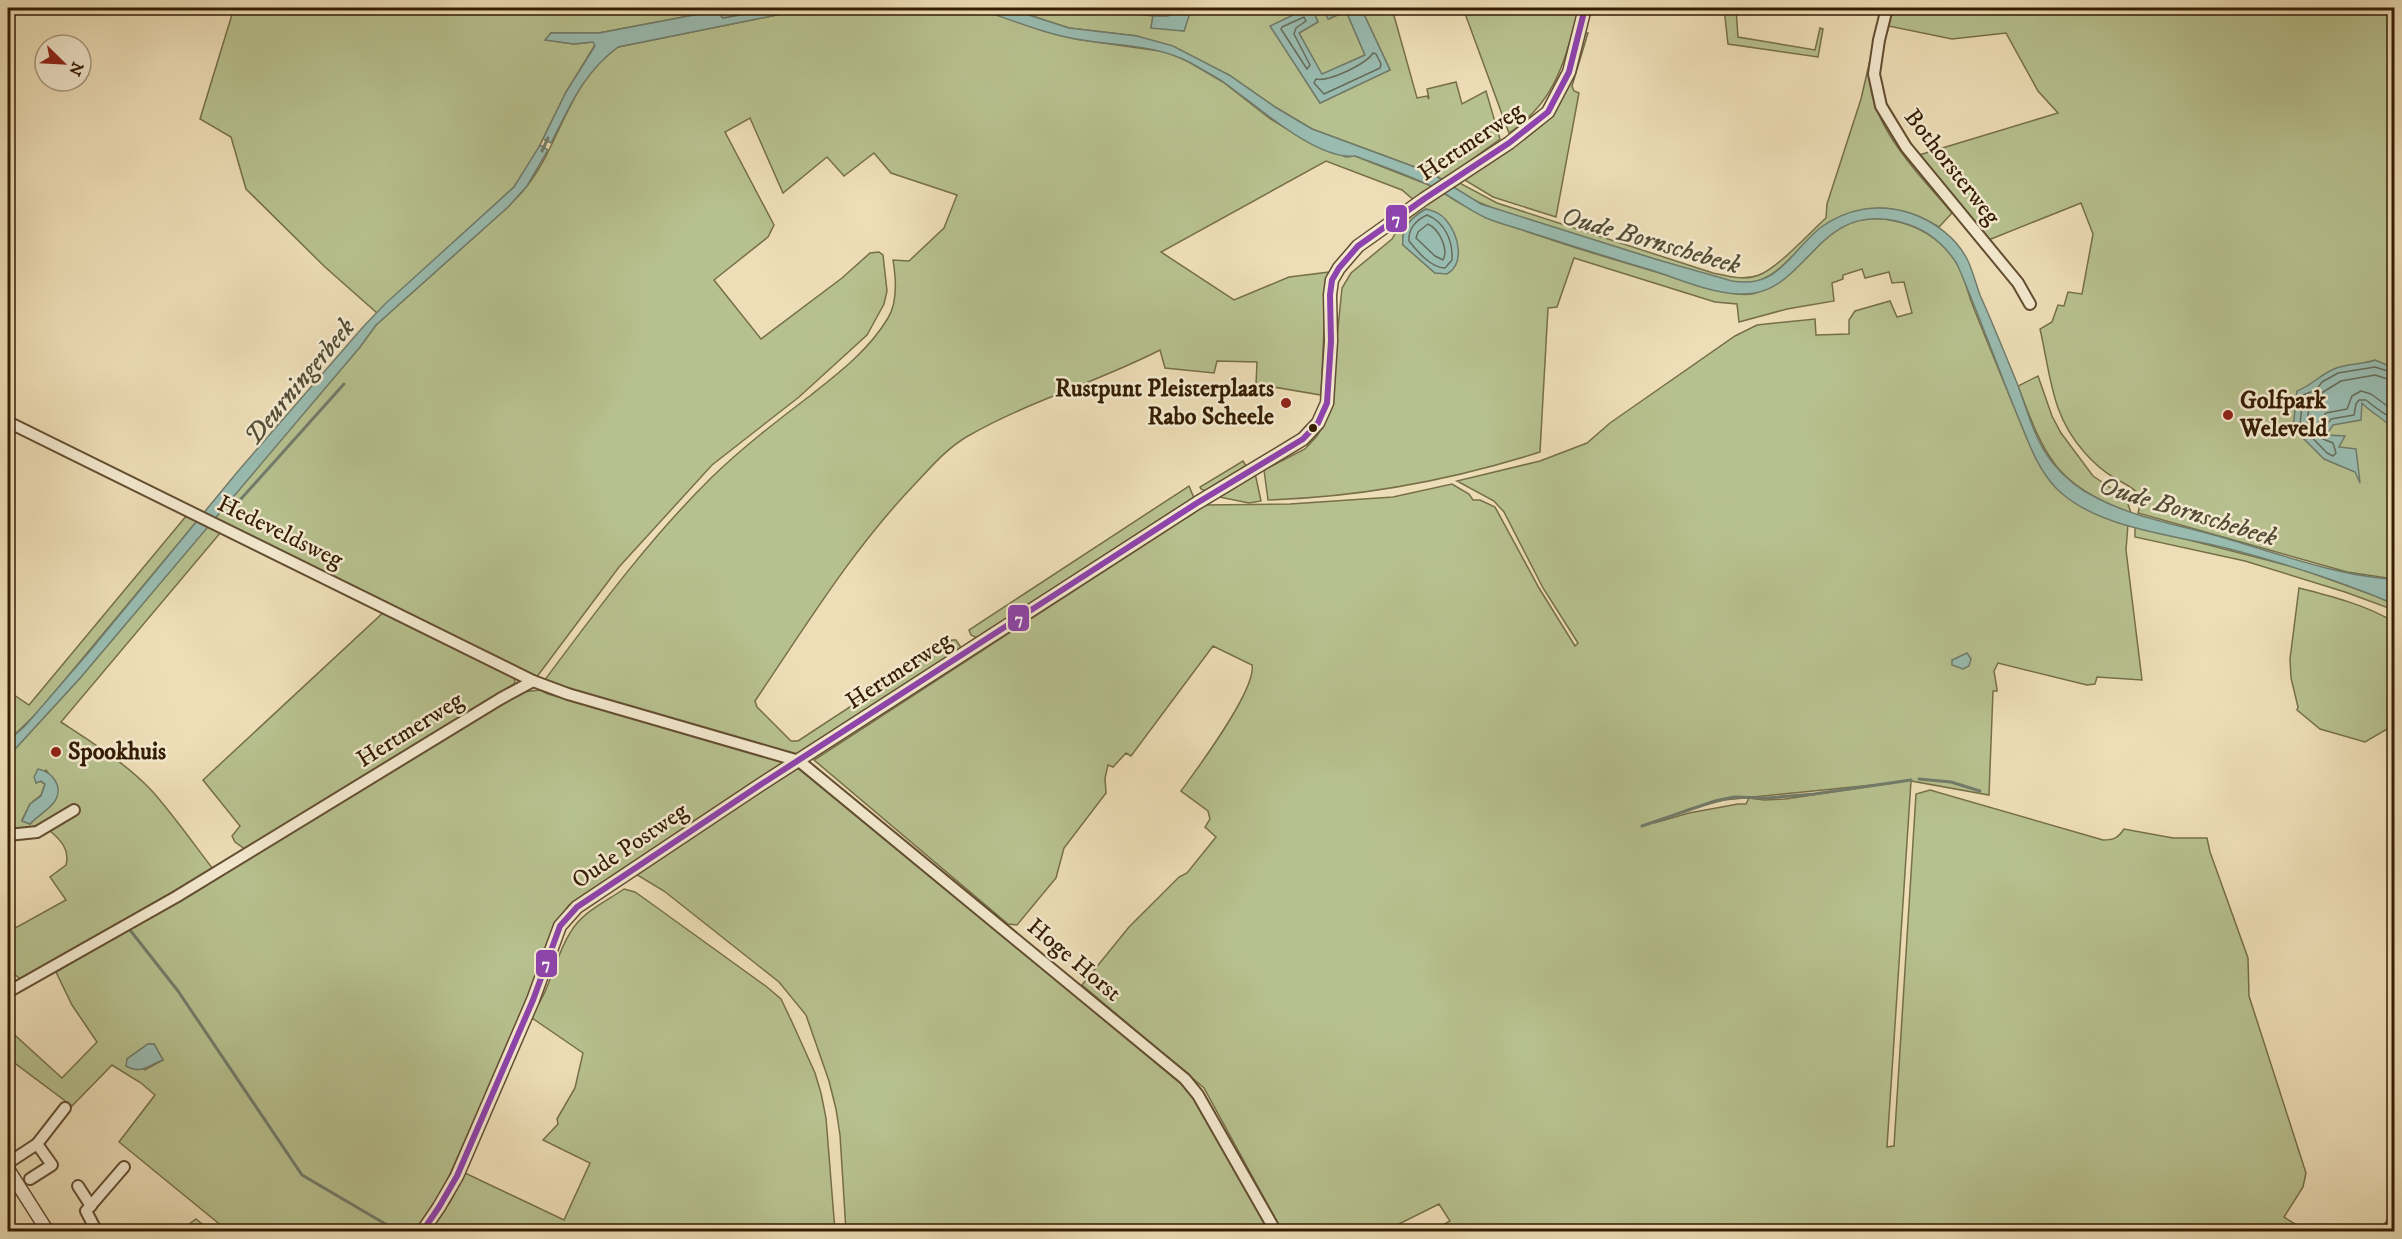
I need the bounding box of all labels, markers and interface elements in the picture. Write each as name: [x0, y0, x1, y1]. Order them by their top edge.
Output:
north arrow: [33, 33, 93, 93]
text: N: [64, 59, 88, 79]
street label: Hertmerweg: [1413, 96, 1530, 188]
street label: Bothorsterweg: [1897, 103, 2007, 231]
water label: Oude Bornschebeek: [1558, 200, 1744, 282]
line badge: 7: [1385, 204, 1408, 233]
text: 7: [1392, 209, 1400, 229]
water label: Deurningerbeek: [237, 312, 363, 452]
place label: Rustpunt Pleisterplaats Rabo Scheele: [1055, 374, 1274, 432]
place label: Golfpark Weleveld: [2239, 386, 2328, 444]
marker: Rustpunt Pleisterplaats Rabo Scheele: [1279, 396, 1293, 410]
marker: Golfpark Weleveld: [2221, 408, 2235, 422]
unlabelled marker: [1307, 422, 1319, 434]
water label: Oude Bornschebeek: [2095, 469, 2281, 555]
street label: Hedeveldsweg: [212, 489, 348, 575]
line badge: 7: [1007, 604, 1030, 632]
text: 7: [1015, 609, 1023, 629]
street label: Hertmerweg: [840, 625, 958, 716]
street label: Hertmerweg: [351, 685, 469, 775]
place label: Spookhuis: [68, 737, 166, 767]
marker: Spookhuis: [49, 745, 63, 759]
street label: Oude Postweg: [566, 796, 694, 896]
street label: Hoge Horst: [1021, 912, 1128, 1008]
line badge: 7: [535, 949, 558, 978]
text: 7: [542, 954, 550, 974]

